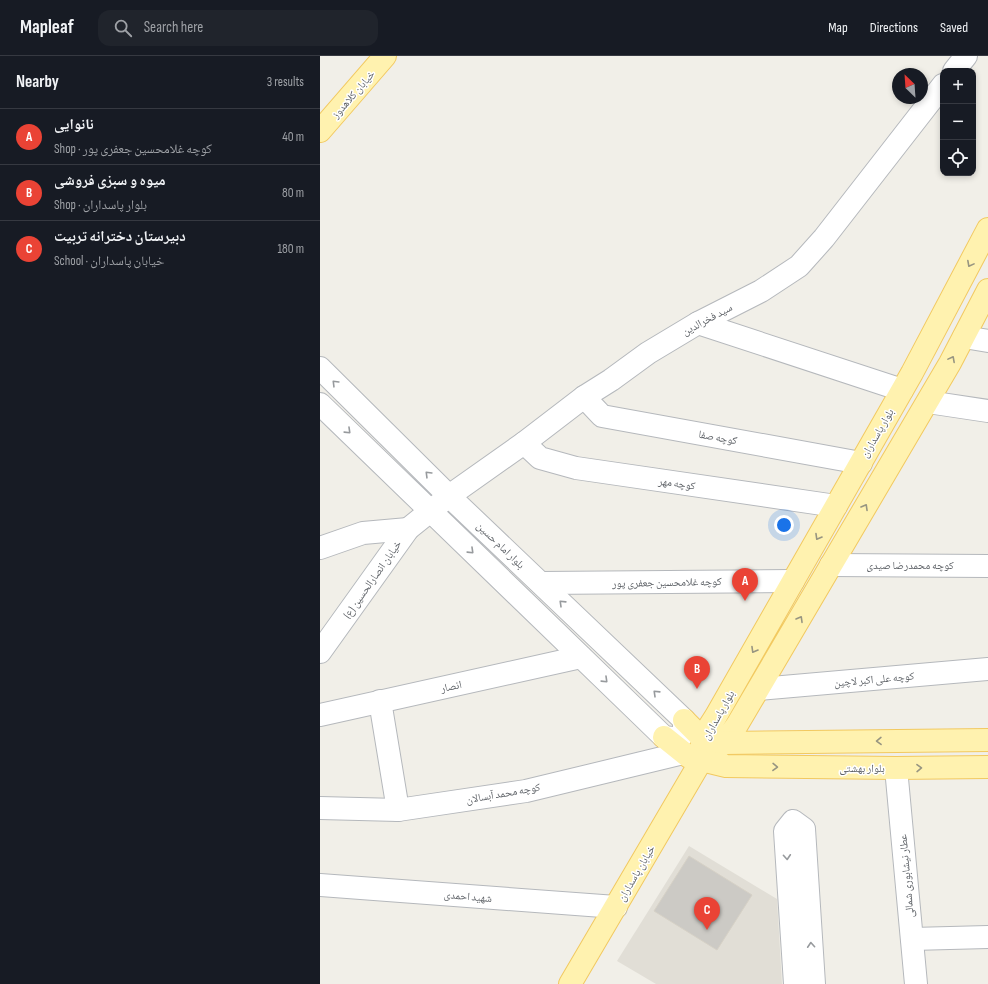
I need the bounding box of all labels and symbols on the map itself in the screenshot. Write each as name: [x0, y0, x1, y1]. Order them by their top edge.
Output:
street label: خیابان کلاهدوز: [328, 68, 378, 122]
north arrow: [892, 68, 928, 104]
one-way arrow: [967, 260, 974, 267]
street label: سید فخرالدین: [680, 301, 735, 338]
one-way arrow: [948, 356, 955, 363]
one-way arrow: [332, 380, 340, 388]
street label: بلوار پاسداران: [858, 406, 897, 460]
one-way arrow: [343, 426, 351, 434]
street label: کوچه صفا: [698, 428, 739, 447]
one-way arrow: [425, 471, 433, 479]
street label: کوچه مهر: [657, 474, 697, 493]
one-way arrow: [861, 504, 868, 511]
your location: [774, 515, 794, 535]
street label: بلوار امام حسین: [474, 519, 527, 571]
one-way arrow: [816, 533, 823, 540]
street label: خیابان انصارالحسین (ع): [341, 538, 404, 621]
one-way arrow: [466, 546, 474, 553]
street label: کوچه محمدرضا صیدی: [866, 559, 954, 572]
pin: A: [732, 568, 758, 601]
street label: کوچه غلامحسین جعفری پور: [611, 575, 722, 590]
one-way arrow: [559, 600, 567, 608]
one-way arrow: [795, 616, 802, 623]
one-way arrow: [752, 646, 759, 653]
pin: B: [684, 656, 710, 689]
street label: کوچه علی اکبر لاچین: [833, 669, 915, 689]
one-way arrow: [600, 675, 608, 683]
street label: انصار: [438, 678, 463, 695]
street label: بلوار پاسداران: [700, 688, 737, 742]
one-way arrow: [653, 691, 660, 698]
one-way arrow: [876, 737, 882, 746]
street label: بلوار بهشتی: [839, 762, 885, 775]
one-way arrow: [772, 763, 778, 771]
one-way arrow: [916, 764, 922, 772]
street label: کوچه محمد آبسالان: [465, 780, 542, 806]
street label: عطار نیشابوری شمالی: [896, 833, 917, 918]
street label: خیابان پاسداران: [615, 843, 658, 904]
one-way arrow: [782, 854, 791, 860]
street label: شهید احمدی: [443, 888, 493, 905]
pin: C: [694, 897, 720, 930]
one-way arrow: [807, 942, 816, 948]

